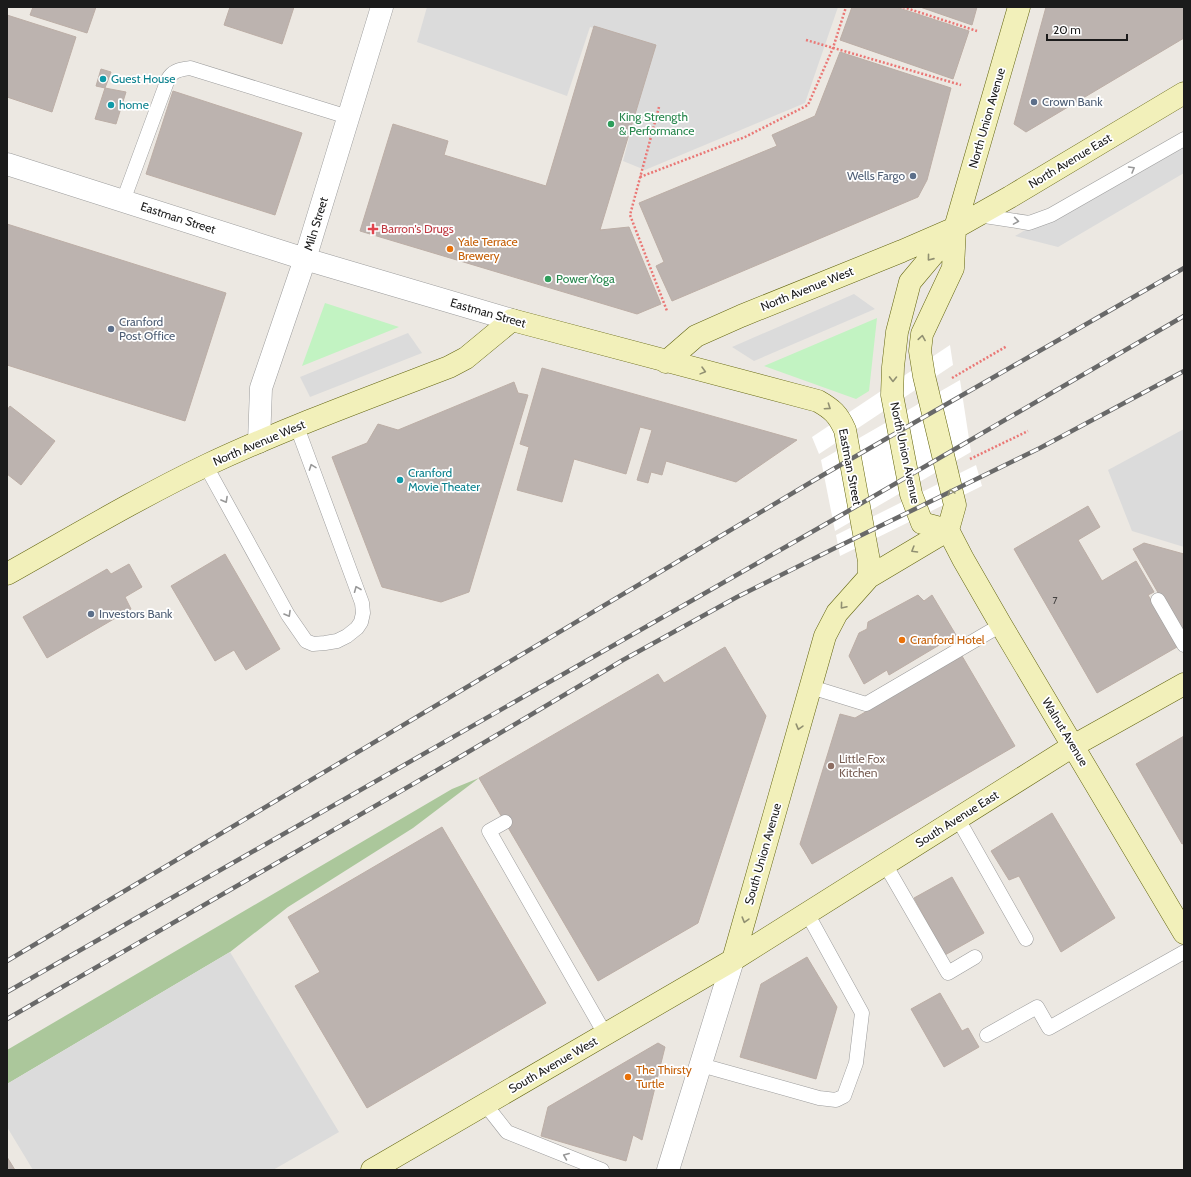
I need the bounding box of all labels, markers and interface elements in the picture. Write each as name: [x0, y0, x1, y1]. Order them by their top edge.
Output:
scale bar: [1047, 16, 1127, 42]
text: 20 m: [1053, 22, 1081, 37]
street label: North Union Avenue: [965, 66, 1008, 170]
place label: Guest House: [111, 71, 175, 86]
marker: Guest House: [98, 74, 108, 84]
place label: Crown Bank: [1042, 94, 1103, 109]
place label: home: [119, 97, 149, 112]
marker: Crown Bank: [1029, 97, 1039, 107]
marker: home: [106, 100, 116, 110]
place label: King Strength & Performance: [619, 109, 694, 138]
marker: King Strength & Performance: [606, 119, 616, 129]
street label: North Avenue East: [1026, 130, 1114, 191]
one-way arrow: [1128, 166, 1136, 173]
place label: Wells Fargo: [847, 168, 905, 183]
marker: Wells Fargo: [908, 171, 918, 181]
street label: Miln Street: [300, 195, 331, 252]
street label: Eastman Street: [139, 198, 218, 237]
one-way arrow: [1013, 216, 1020, 225]
place label: Barron's Drugs: [381, 221, 454, 236]
marker: Barron's Drugs: [368, 224, 378, 234]
place label: Yale Terrace Brewery: [457, 234, 518, 263]
marker: Yale Terrace Brewery: [445, 244, 455, 254]
one-way arrow: [927, 254, 934, 261]
street label: North Avenue West: [758, 263, 855, 314]
place label: Power Yoga: [556, 271, 615, 286]
marker: Power Yoga: [543, 274, 553, 284]
street label: Eastman Street: [449, 295, 528, 330]
place label: Cranford Post Office: [119, 314, 175, 343]
marker: Cranford Post Office: [106, 324, 116, 334]
one-way arrow: [917, 335, 926, 341]
one-way arrow: [700, 367, 707, 375]
one-way arrow: [888, 376, 897, 382]
street label: North Union Avenue: [887, 401, 924, 505]
one-way arrow: [823, 402, 830, 409]
street label: North Avenue West: [210, 416, 307, 469]
street label: Eastman Street: [836, 427, 865, 507]
one-way arrow: [308, 464, 316, 471]
place label: Cranford Movie Theater: [408, 465, 480, 494]
marker: Cranford Movie Theater: [395, 475, 405, 485]
one-way arrow: [947, 489, 956, 496]
one-way arrow: [220, 496, 228, 503]
one-way arrow: [911, 545, 918, 553]
one-way arrow: [353, 586, 361, 593]
house number: 7: [1052, 594, 1058, 607]
one-way arrow: [840, 601, 847, 609]
place label: Investors Bank: [99, 606, 173, 621]
marker: Investors Bank: [86, 609, 96, 619]
one-way arrow: [283, 610, 290, 617]
place label: Cranford Hotel: [910, 632, 985, 647]
marker: Cranford Hotel: [897, 635, 907, 645]
street label: Walnut Avenue: [1039, 695, 1092, 769]
one-way arrow: [795, 723, 804, 730]
place label: Little Fox Kitchen: [839, 751, 885, 780]
marker: Little Fox Kitchen: [826, 761, 836, 771]
street label: South Avenue East: [912, 787, 1001, 850]
street label: South Union Avenue: [741, 801, 784, 906]
one-way arrow: [741, 916, 750, 923]
street label: South Avenue West: [506, 1033, 600, 1096]
place label: The Thirsty Turtle: [636, 1062, 692, 1091]
marker: The Thirsty Turtle: [623, 1072, 633, 1082]
one-way arrow: [563, 1152, 570, 1160]

